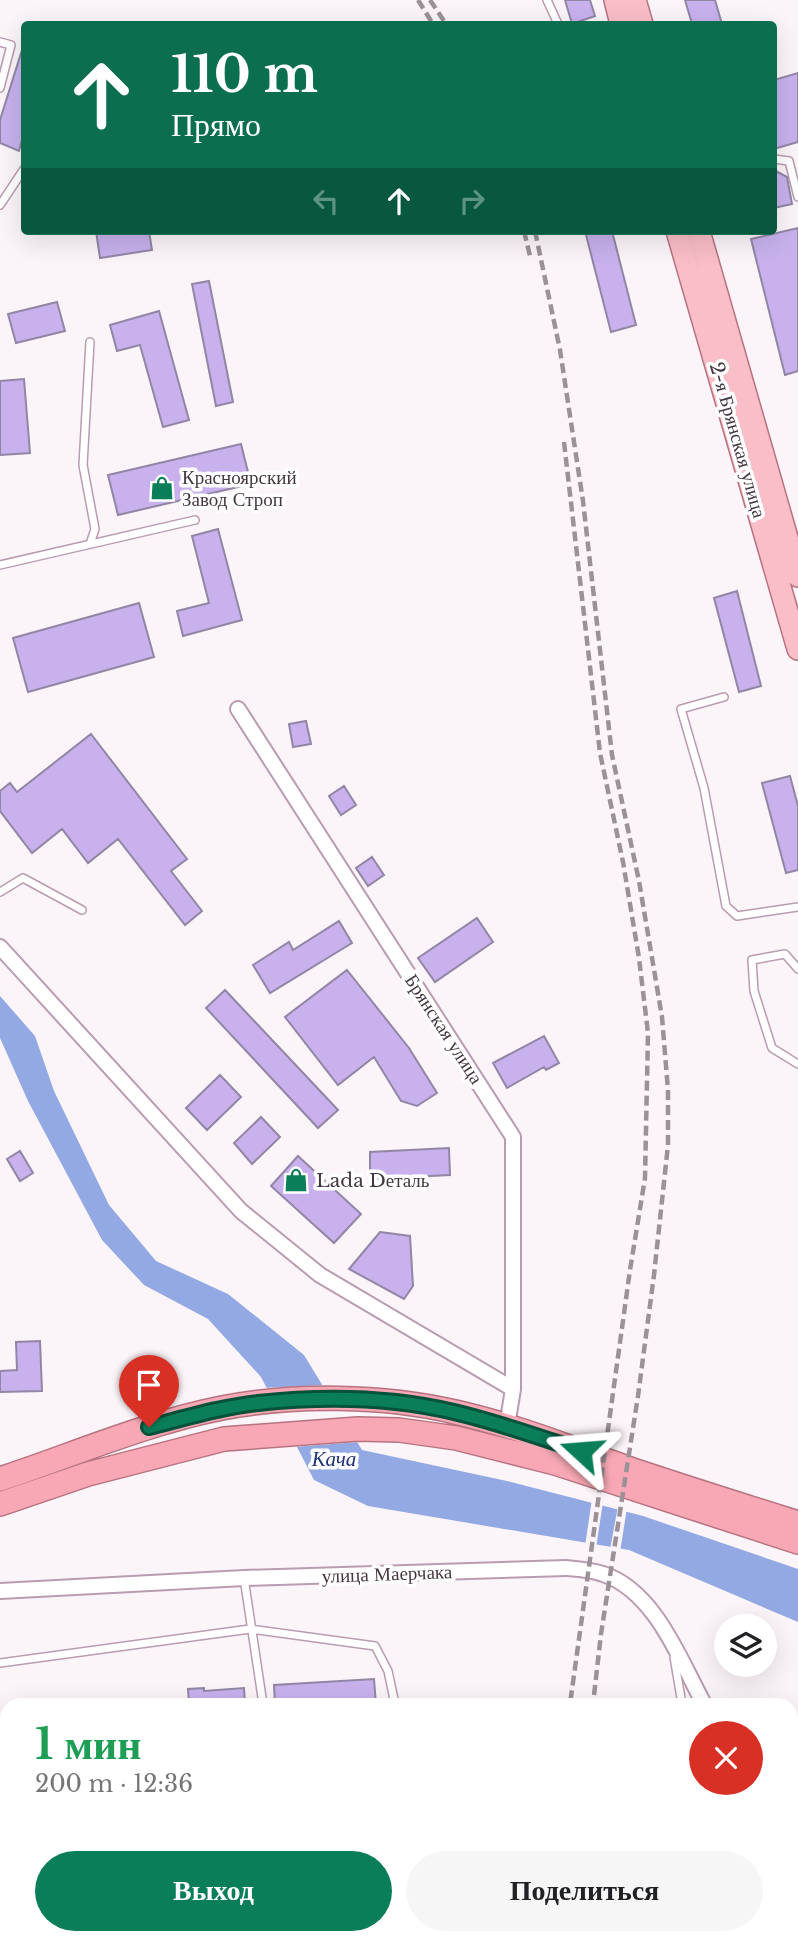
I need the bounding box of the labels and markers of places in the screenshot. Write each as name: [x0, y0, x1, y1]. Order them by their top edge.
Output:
place label: Красноярский Завод Строп: [182, 466, 297, 511]
shop icon: Красноярский Завод Строп: [148, 474, 176, 502]
shop icon: Lada Dеталь: [282, 1166, 310, 1194]
place label: Lada Dеталь: [316, 1169, 430, 1192]
pin: [119, 1355, 179, 1427]

